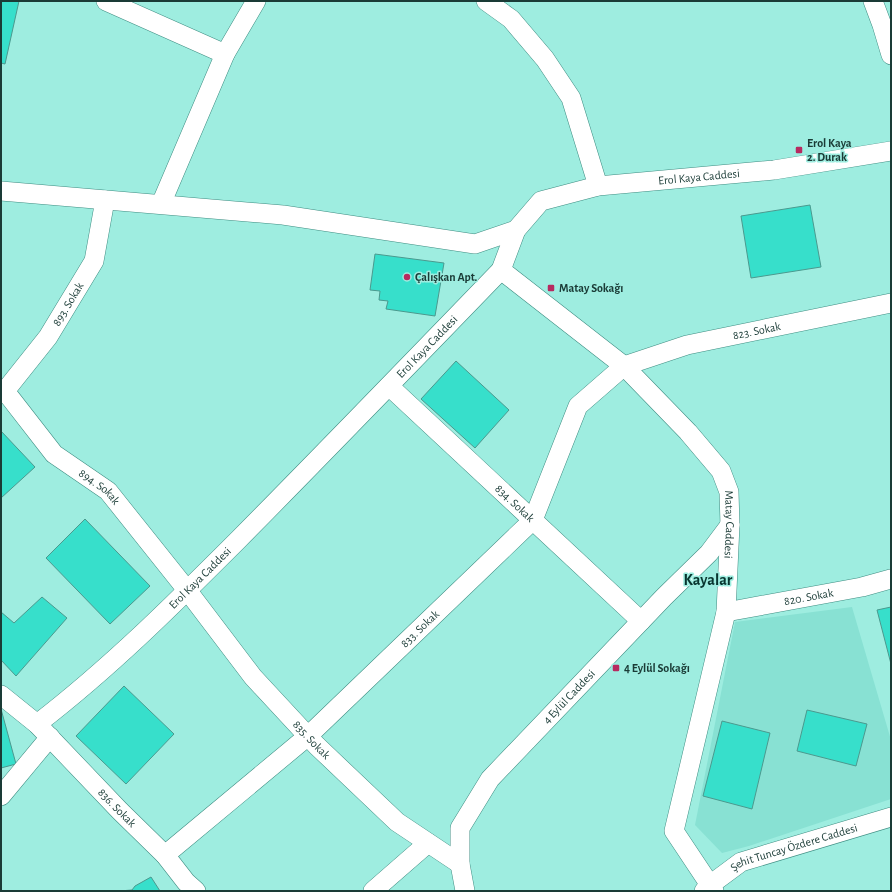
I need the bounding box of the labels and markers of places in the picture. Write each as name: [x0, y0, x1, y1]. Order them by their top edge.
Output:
place label: Erol Kaya 2. Durak: [807, 137, 852, 163]
marker: Erol Kaya 2. Durak: [794, 145, 804, 155]
place label: Çalışkan Apt.: [415, 271, 478, 283]
marker: Çalışkan Apt.: [402, 272, 412, 282]
place label: Matay Sokağı: [559, 282, 624, 295]
marker: Matay Sokağı: [546, 283, 556, 293]
place label: 4 Eylül Sokağı: [624, 662, 690, 675]
marker: 4 Eylül Sokağı: [611, 663, 621, 673]

